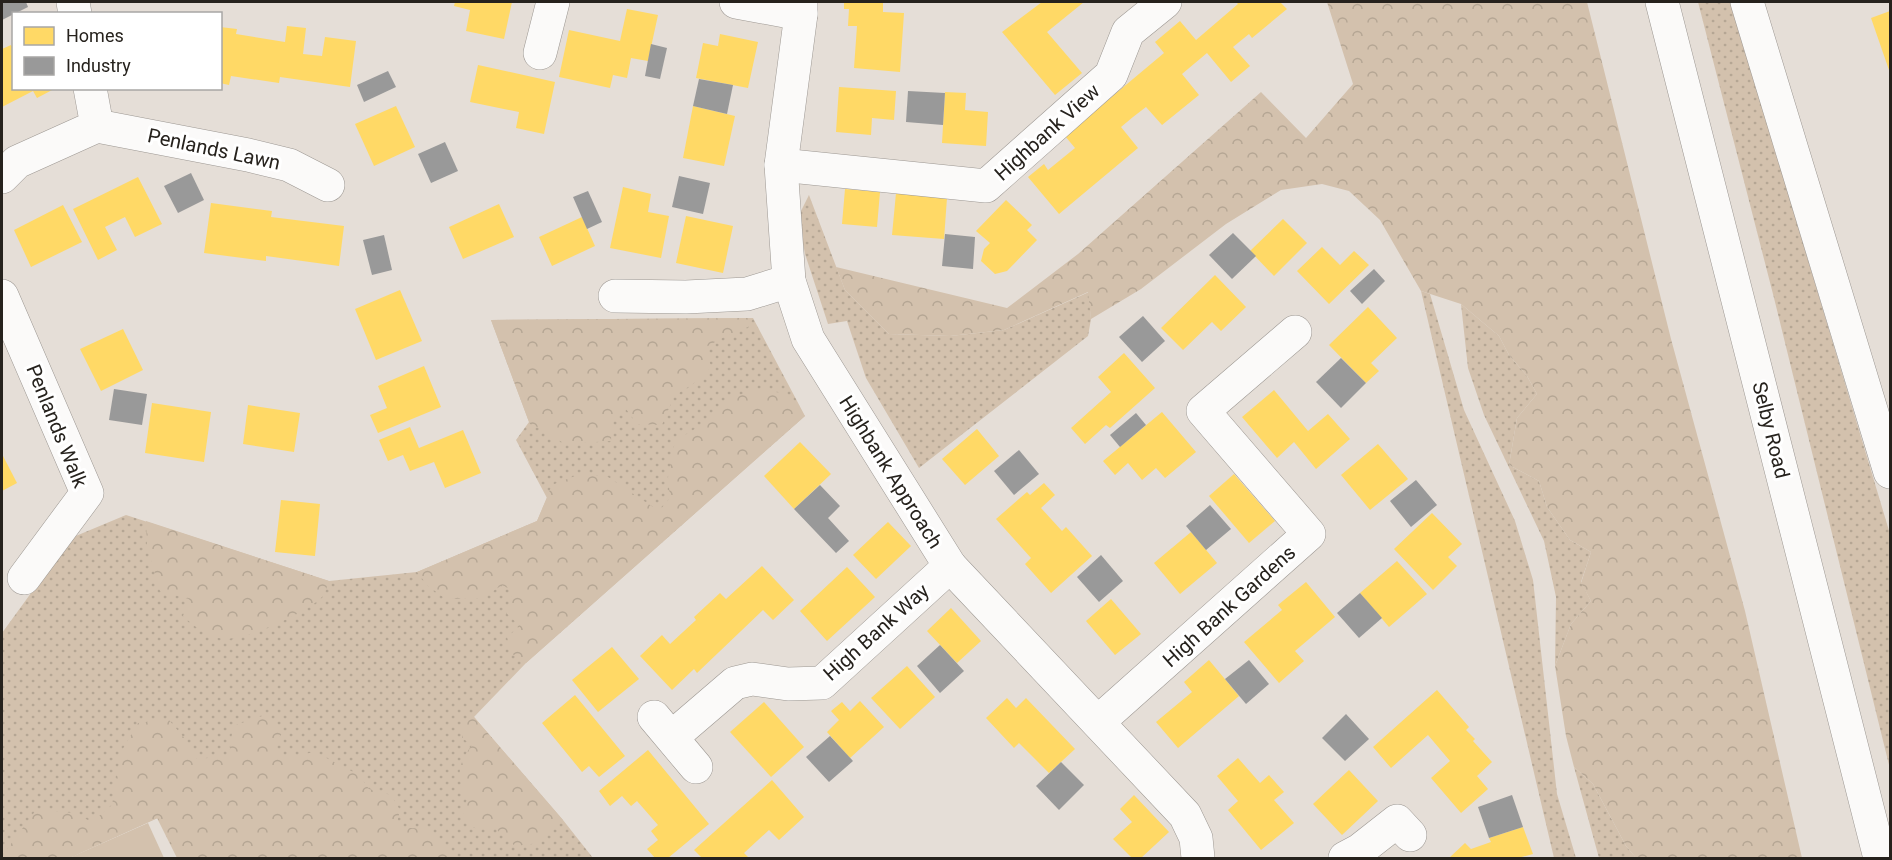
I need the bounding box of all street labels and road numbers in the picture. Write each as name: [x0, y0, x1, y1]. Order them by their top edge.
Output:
street label: Highbank View: [990, 79, 1104, 185]
street label: Penlands Lawn: [145, 123, 283, 175]
street label: Penlands Walk: [21, 361, 93, 492]
street label: Selby Road: [1747, 379, 1795, 481]
street label: Highbank Approach: [834, 391, 948, 553]
street label: High Bank Gardens: [1158, 540, 1300, 672]
street label: High Bank Way: [818, 578, 934, 686]

